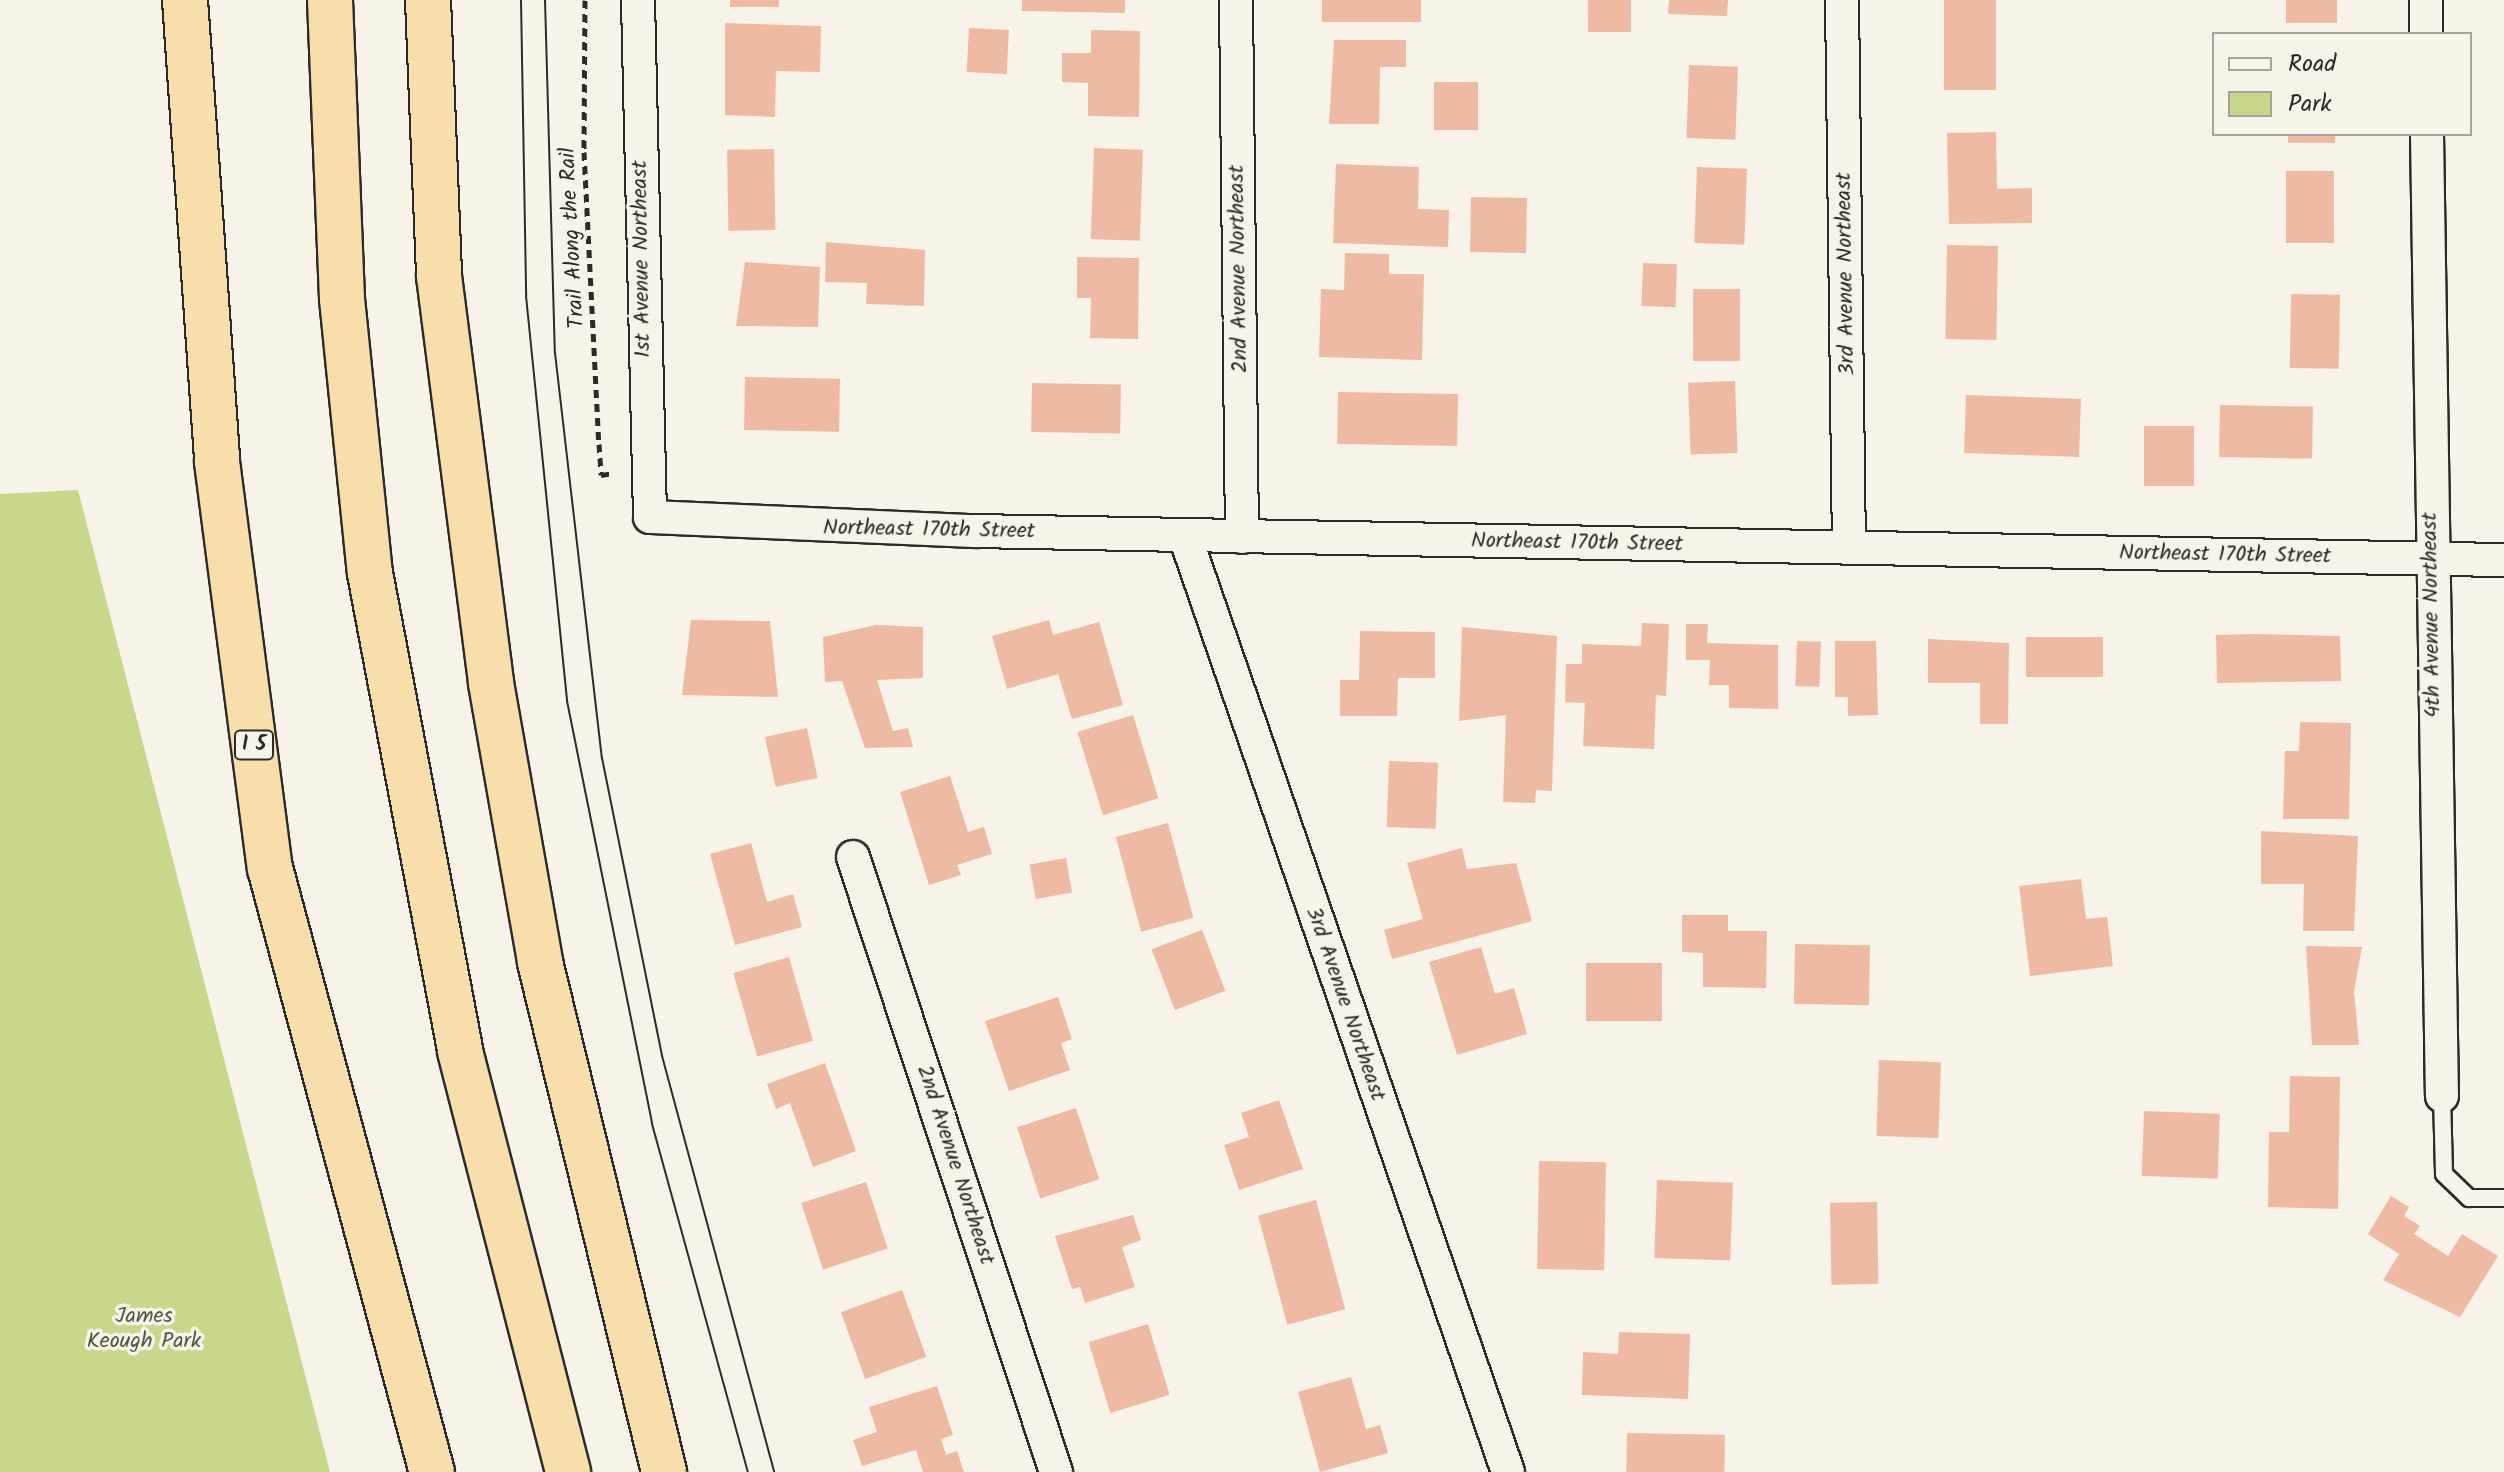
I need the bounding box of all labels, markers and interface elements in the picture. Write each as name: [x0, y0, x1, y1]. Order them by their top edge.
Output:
legend: [2212, 32, 2472, 136]
text: Road: [2288, 45, 2336, 84]
text: Park: [2288, 85, 2332, 124]
street label: Trail Along the Rail: [555, 147, 591, 329]
street label: 1st Avenue Northeast: [627, 160, 657, 358]
street label: 2nd Avenue Northeast: [1224, 165, 1254, 373]
street label: 3rd Avenue Northeast: [1831, 172, 1861, 376]
street label: 4th Avenue Northeast: [2417, 512, 2447, 718]
street label: Northeast 170th Street: [823, 515, 1035, 545]
street label: Northeast 170th Street: [1471, 528, 1683, 558]
street label: Northeast 170th Street: [2119, 540, 2331, 570]
road number: I 5: [234, 729, 274, 761]
street label: 3rd Avenue Northeast: [1299, 903, 1391, 1105]
street label: 2nd Avenue Northeast: [910, 1062, 1000, 1268]
park label: James Keough Park: [87, 1303, 201, 1354]

